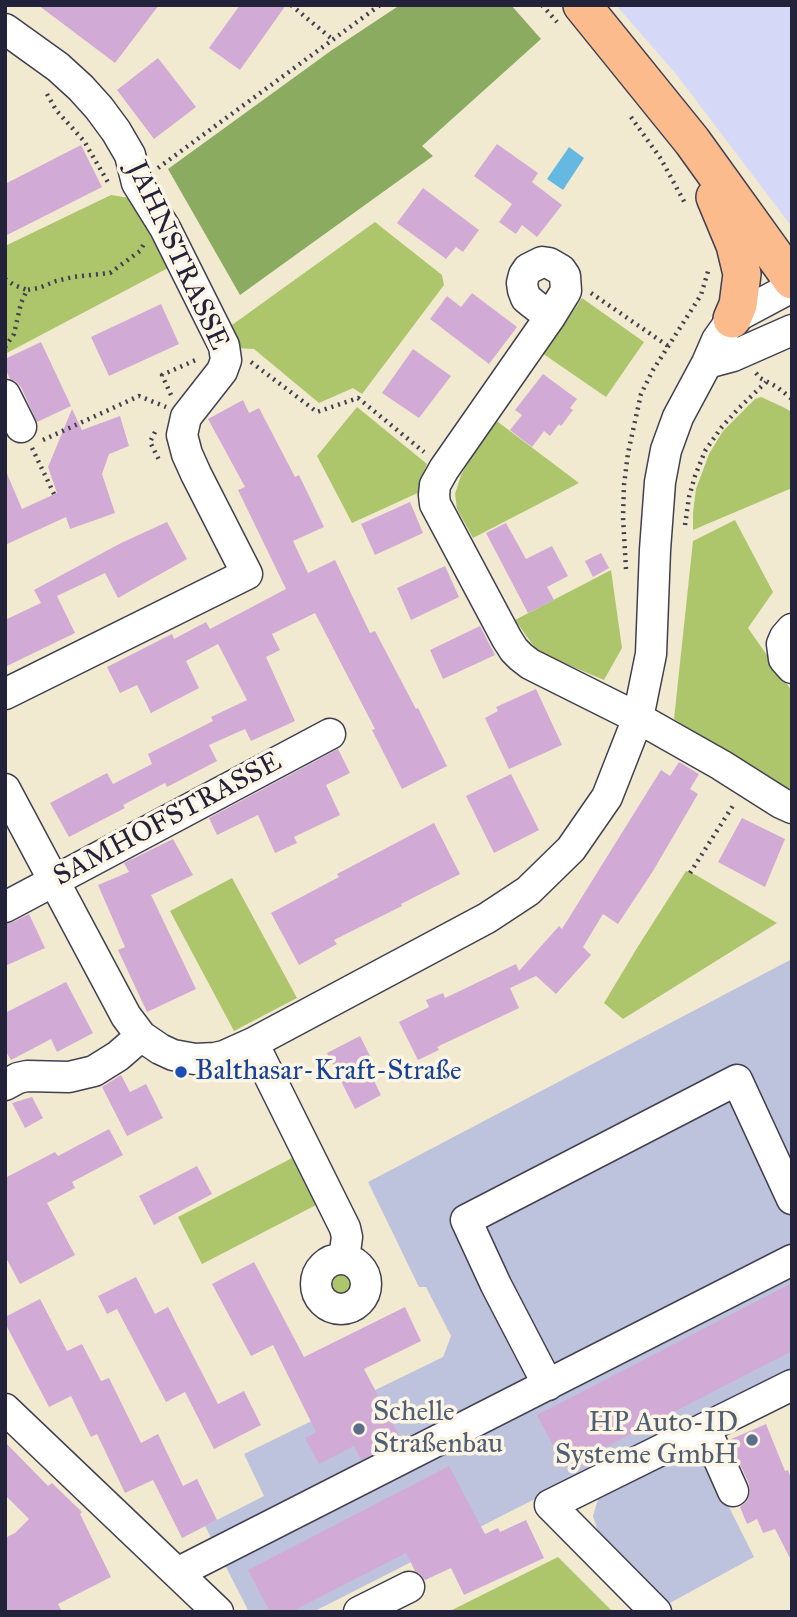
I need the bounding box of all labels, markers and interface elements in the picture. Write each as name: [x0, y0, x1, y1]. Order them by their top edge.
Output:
street label: JAHNSTRASSE: [119, 157, 235, 355]
street label: SAMHOFSTRASSE: [48, 746, 288, 894]
place label: Balthasar-Kraft-Straße: [195, 1055, 462, 1089]
marker: Balthasar-Kraft-Straße: [173, 1064, 189, 1080]
place label: Schelle Straßenbau: [373, 1396, 503, 1462]
place label: HP Auto-ID Systeme GmbH: [555, 1407, 738, 1473]
marker: Schelle Straßenbau: [351, 1421, 367, 1437]
marker: HP Auto-ID Systeme GmbH: [744, 1432, 760, 1448]

